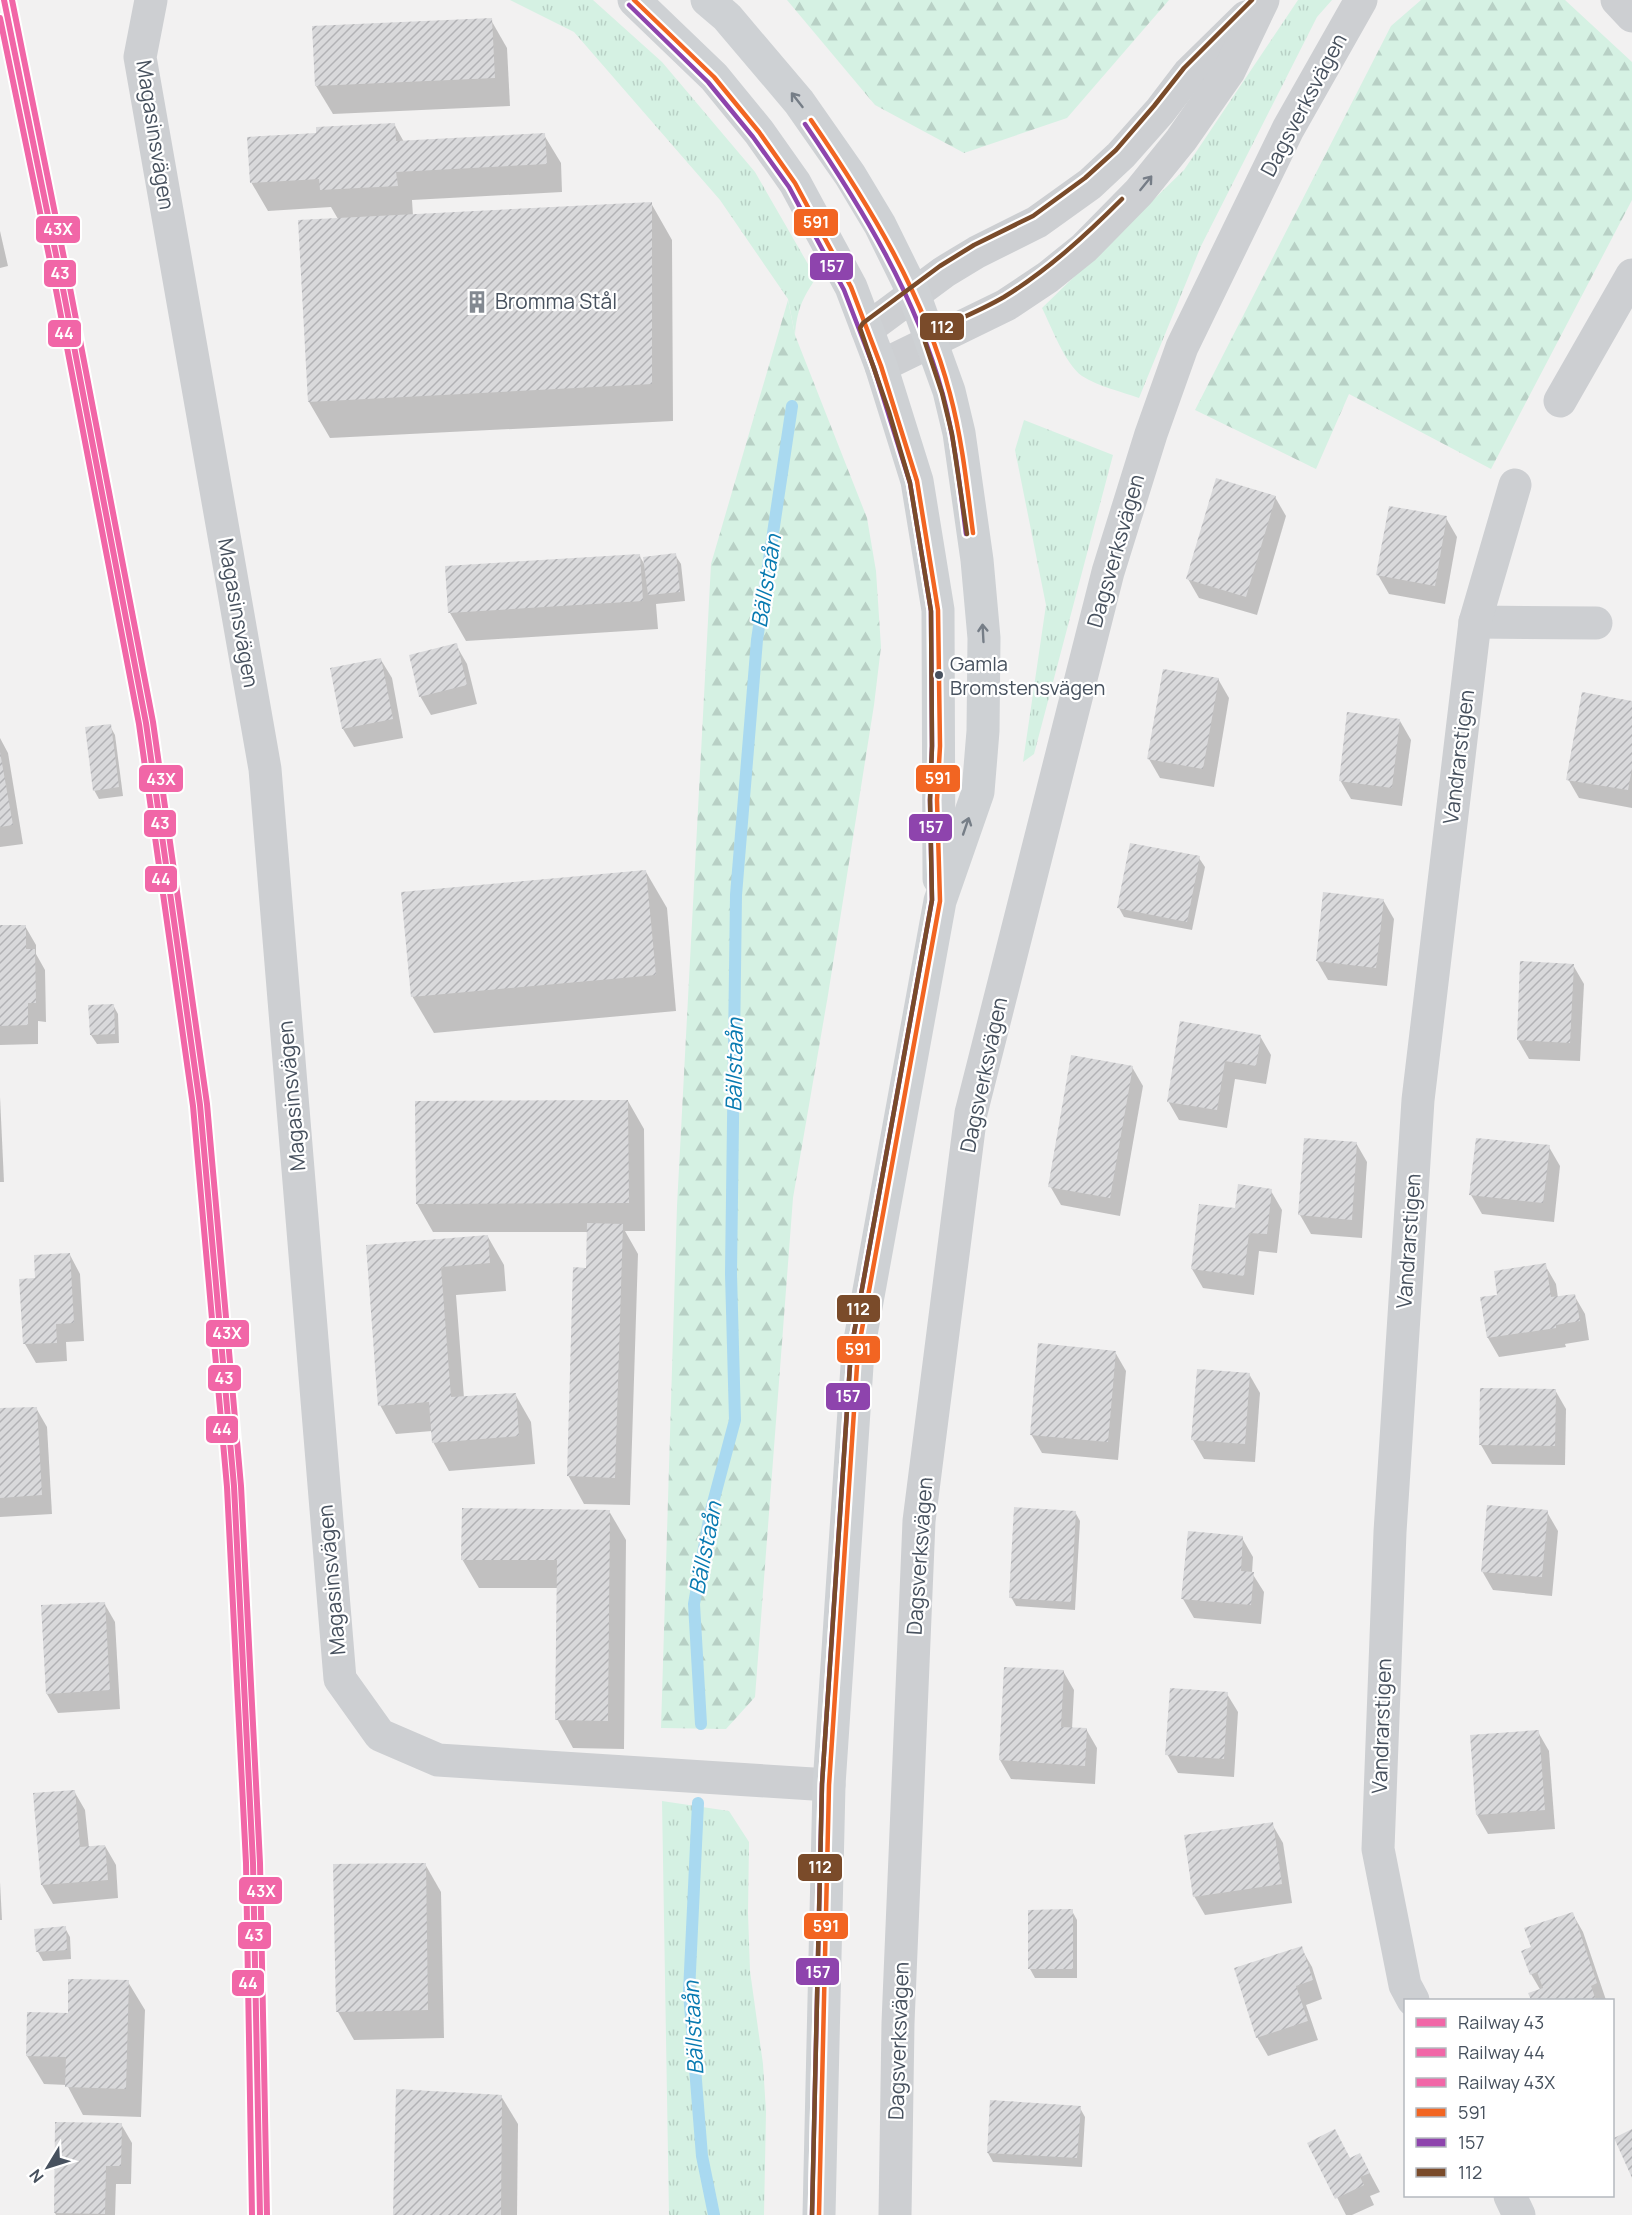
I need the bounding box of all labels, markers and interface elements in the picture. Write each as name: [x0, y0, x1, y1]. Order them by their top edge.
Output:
street label: Dagsverksvägen: [1254, 28, 1353, 181]
street label: Magasinsvägen: [130, 58, 182, 212]
one-way arrow: [791, 93, 804, 109]
one-way arrow: [1139, 176, 1153, 191]
line badge: 591: [793, 208, 839, 237]
text: 591: [803, 211, 829, 233]
line badge: 43X: [35, 215, 81, 244]
text: 43X: [43, 218, 73, 240]
line badge: 157: [809, 252, 854, 281]
text: 157: [820, 255, 844, 277]
line badge: 43: [43, 259, 77, 288]
text: 43: [50, 262, 70, 284]
place label: Bromma Stål: [495, 287, 617, 315]
building icon: Bromma Stål: [464, 289, 490, 315]
line badge: 112: [919, 312, 965, 341]
text: 112: [930, 316, 954, 338]
line badge: 44: [47, 319, 82, 348]
text: 44: [54, 322, 74, 344]
street label: Dagsverksvägen: [1080, 471, 1150, 631]
water label: Bällstaån: [744, 531, 788, 630]
street label: Magasinsvägen: [212, 536, 266, 690]
one-way arrow: [978, 624, 989, 644]
place label: Gamla Bromstensvägen: [950, 650, 1105, 701]
marker: Gamla Bromstensvägen: [933, 669, 945, 681]
street label: Vandrarstigen: [1436, 688, 1480, 826]
line badge: 43X: [138, 764, 184, 793]
line badge: 591: [915, 764, 961, 793]
text: 591: [925, 767, 951, 789]
text: 43X: [146, 768, 176, 790]
line badge: 43: [143, 809, 177, 838]
text: 43: [150, 812, 170, 834]
line badge: 157: [908, 813, 953, 842]
text: 157: [919, 816, 943, 838]
one-way arrow: [961, 817, 972, 836]
line badge: 44: [144, 865, 178, 893]
text: 44: [151, 868, 171, 890]
street label: Dagsverksvägen: [953, 994, 1013, 1155]
water label: Bällstaån: [718, 1017, 750, 1112]
street label: Magasinsvägen: [270, 1020, 312, 1173]
street label: Vandrarstigen: [1389, 1172, 1427, 1309]
line badge: 112: [836, 1294, 881, 1323]
text: 112: [846, 1298, 870, 1320]
line badge: 43X: [205, 1319, 250, 1348]
text: 43X: [212, 1322, 242, 1344]
line badge: 591: [836, 1335, 881, 1364]
text: 591: [845, 1338, 871, 1360]
line badge: 43: [207, 1364, 242, 1392]
text: 43: [214, 1367, 234, 1389]
line badge: 157: [825, 1382, 871, 1411]
text: 157: [836, 1385, 860, 1407]
line badge: 44: [205, 1415, 239, 1444]
text: 44: [212, 1418, 232, 1440]
street label: Dagsverksvägen: [900, 1476, 938, 1636]
water label: Bällstaån: [681, 1498, 729, 1597]
street label: Magasinsvägen: [310, 1504, 352, 1657]
street label: Vandrarstigen: [1365, 1658, 1397, 1794]
line badge: 112: [797, 1853, 843, 1882]
text: 112: [808, 1856, 832, 1878]
line badge: 43X: [238, 1876, 283, 1905]
text: 43X: [246, 1880, 276, 1902]
line badge: 591: [803, 1912, 849, 1940]
text: 591: [813, 1915, 839, 1937]
line badge: 43: [237, 1921, 272, 1950]
text: 43: [244, 1924, 264, 1946]
line badge: 157: [795, 1957, 840, 1986]
text: 157: [806, 1961, 830, 1983]
street label: Dagsverksvägen: [881, 1961, 915, 2121]
line badge: 44: [231, 1969, 265, 1997]
text: 44: [238, 1972, 258, 1994]
water label: Bällstaån: [676, 1979, 710, 2076]
legend: [1404, 1999, 1614, 2197]
text: Railway 43: [1458, 2010, 1544, 2034]
text: Railway 44: [1458, 2040, 1545, 2064]
text: Railway 43X: [1458, 2070, 1555, 2094]
text: 591: [1458, 2100, 1487, 2124]
text: 157: [1458, 2130, 1484, 2154]
north arrow: [18, 2137, 78, 2197]
text: 112: [1458, 2160, 1482, 2184]
text: N: [24, 2165, 48, 2188]

